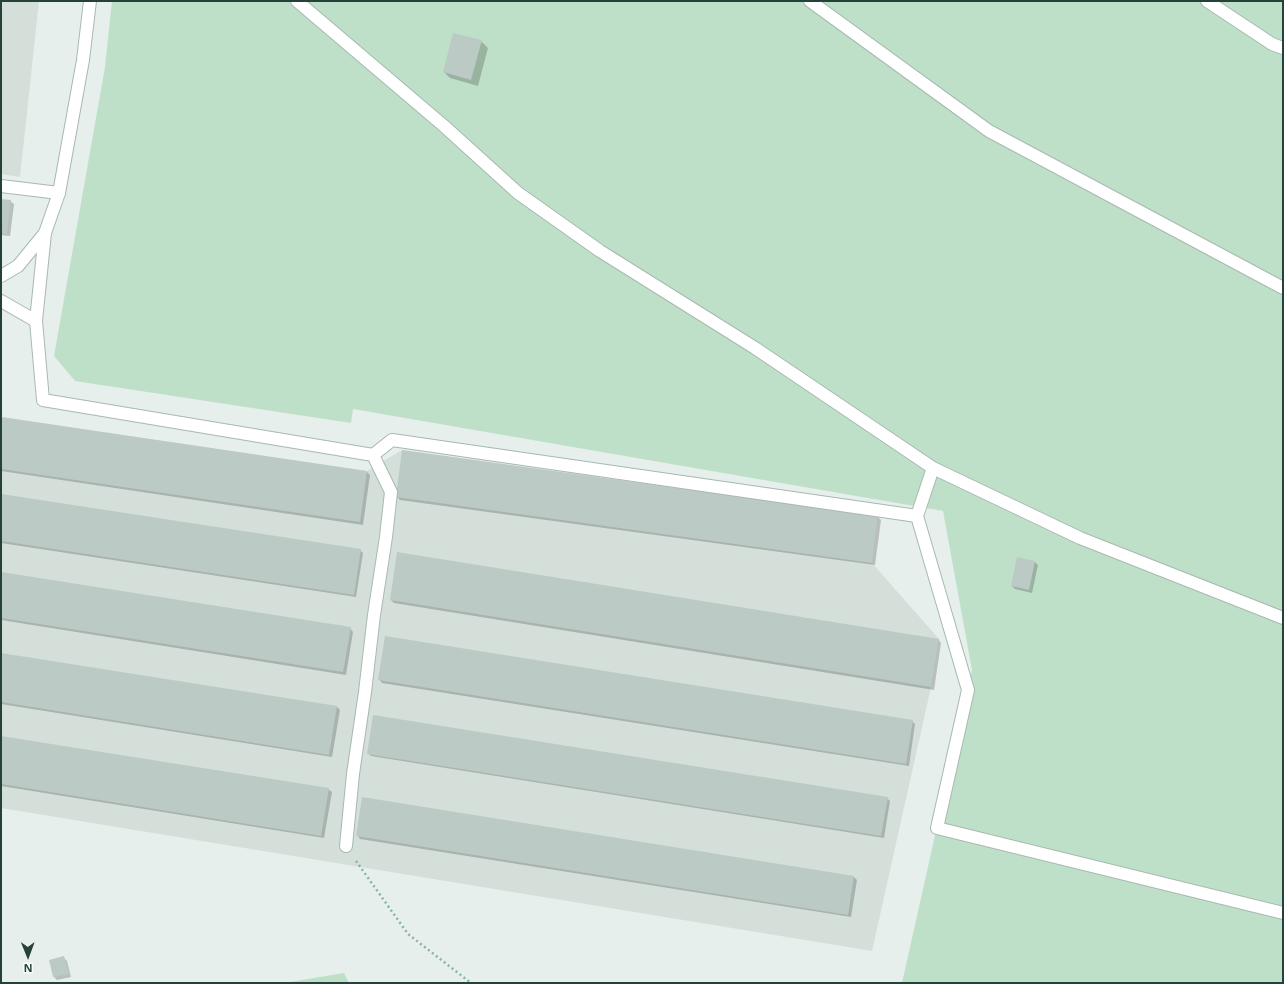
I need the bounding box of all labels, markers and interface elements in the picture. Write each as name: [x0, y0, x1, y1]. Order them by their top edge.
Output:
north arrow: [8, 936, 48, 976]
text: N: [24, 961, 33, 976]

